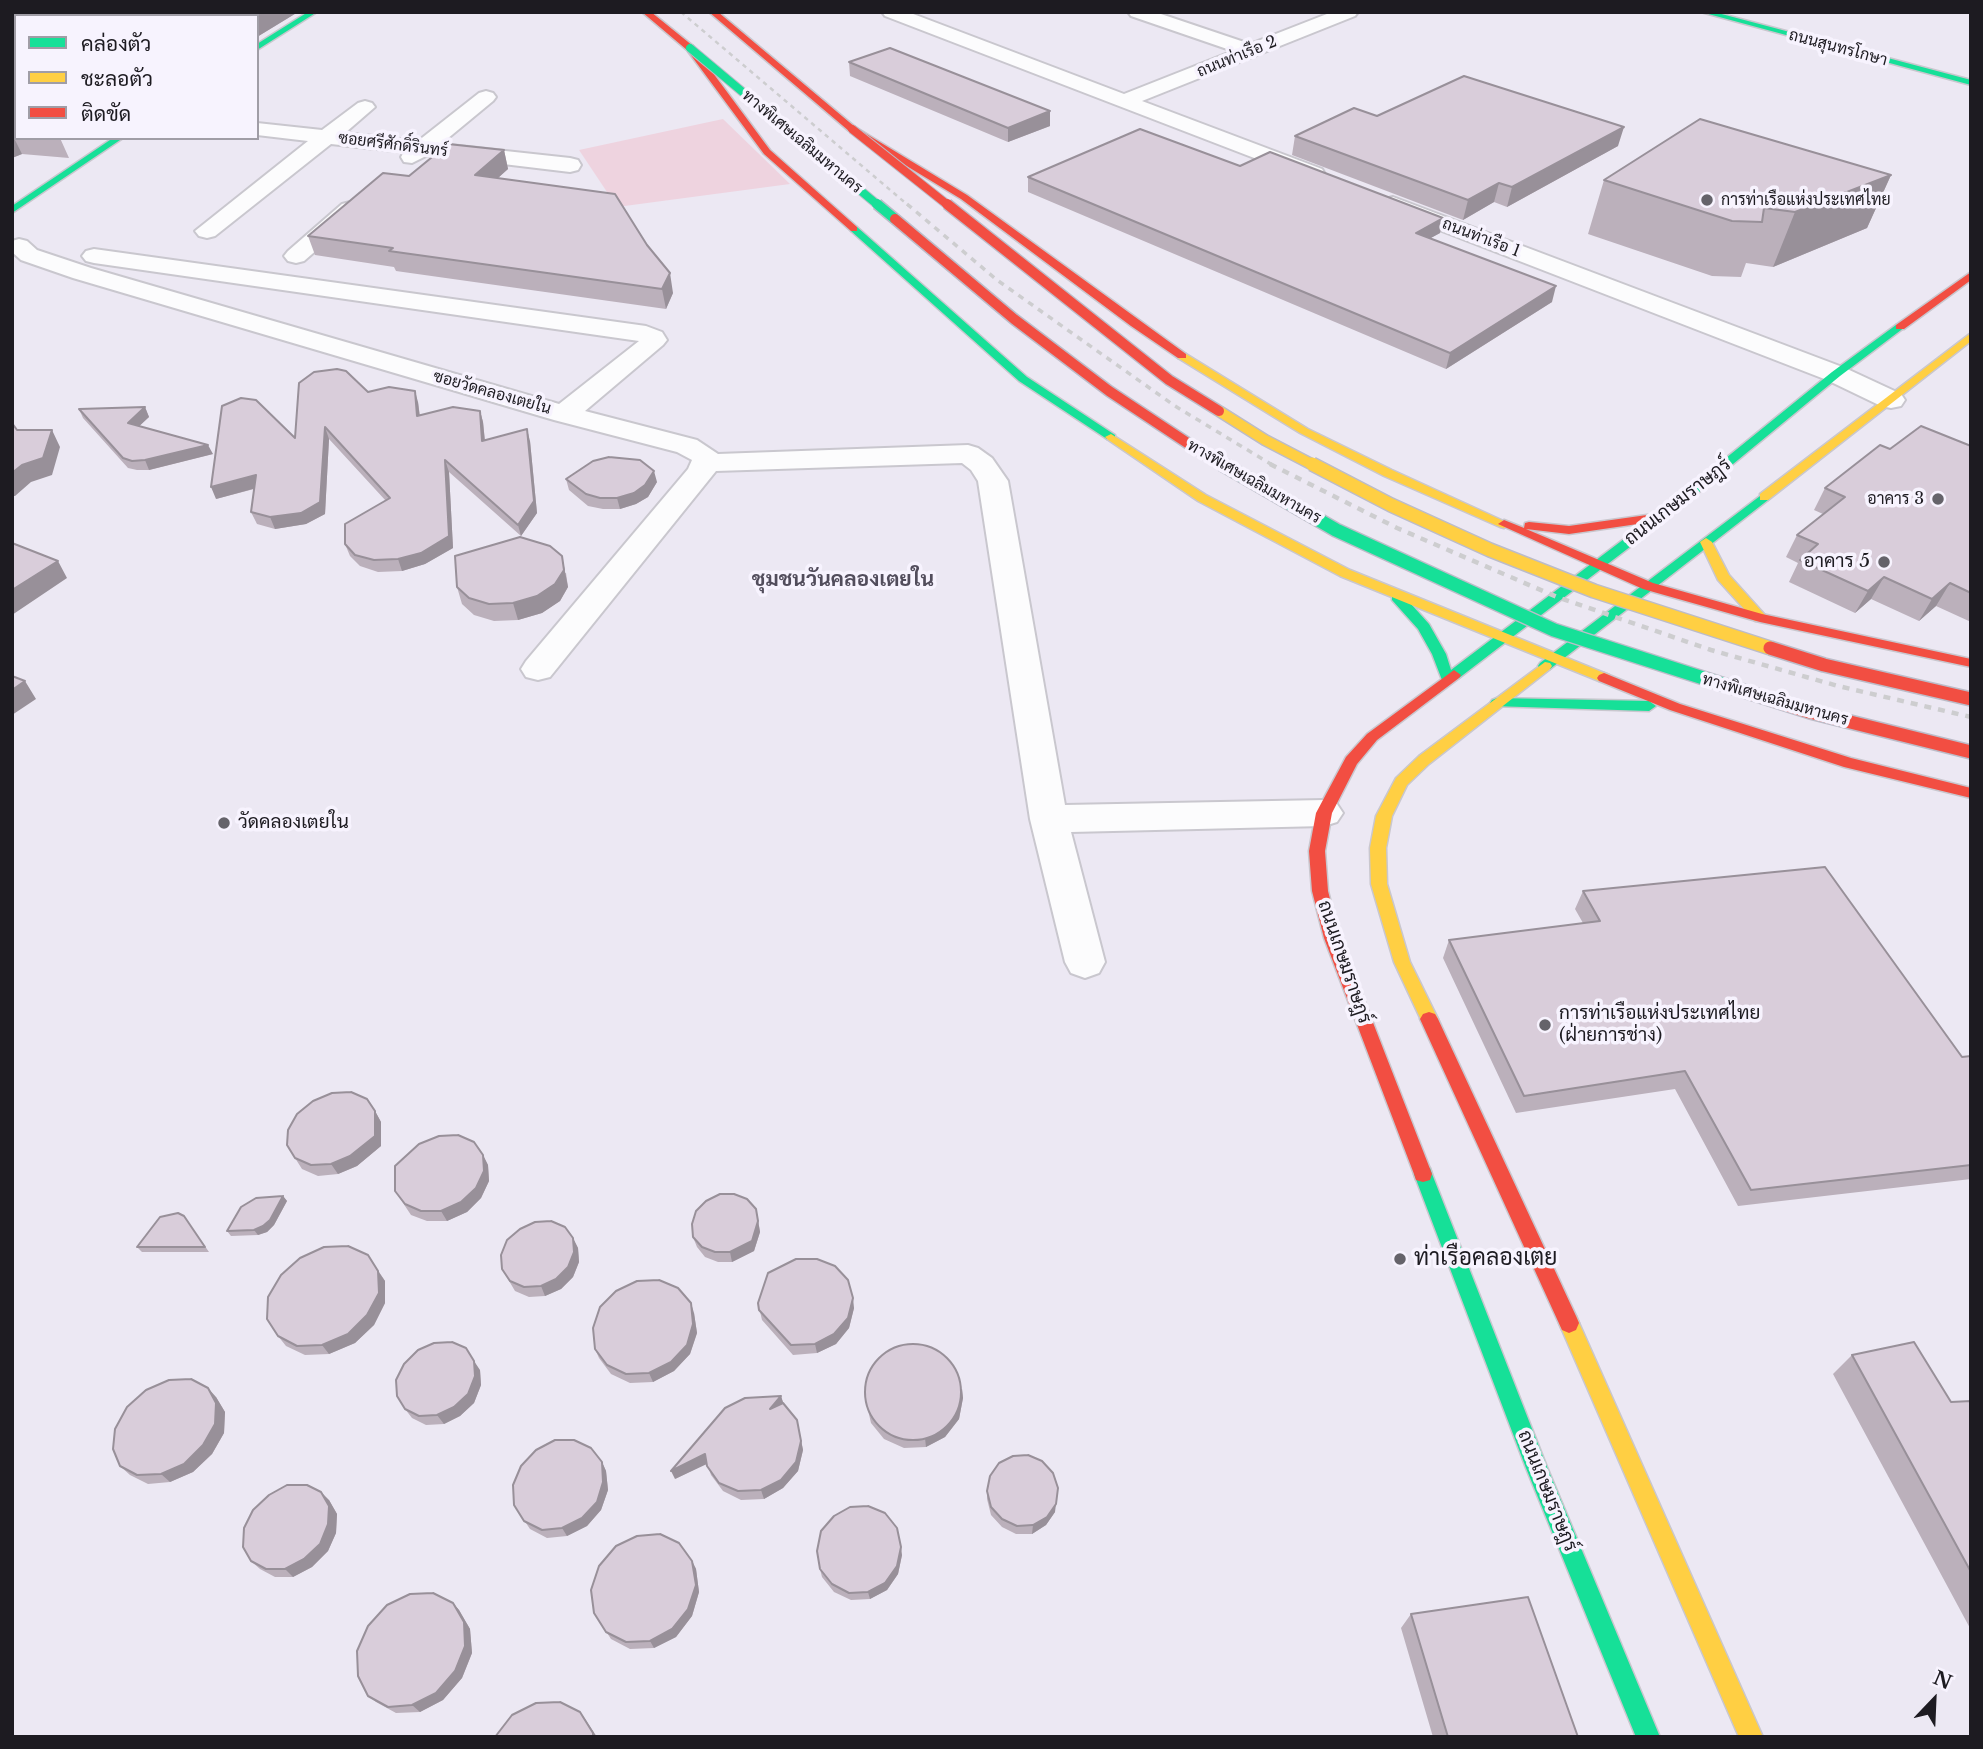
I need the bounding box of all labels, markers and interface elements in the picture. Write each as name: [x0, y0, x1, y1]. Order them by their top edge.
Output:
legend: [14, 14, 259, 140]
street label: ถนนสุนทรโกษา: [1787, 26, 1889, 70]
text: คล่องตัว: [81, 31, 151, 57]
street label: ถนนท่าเรือ 2: [1194, 32, 1280, 82]
text: ชะลอตัว: [81, 66, 153, 92]
street label: ทางพิเศษเฉลิมมหานคร: [738, 86, 866, 198]
text: ติดขัด: [81, 101, 131, 127]
street label: ซอยศรีศักดิ์รินทร์: [337, 129, 449, 161]
place label: การท่าเรือแห่งประเทศไทย: [1721, 190, 1891, 210]
marker: การท่าเรือแห่งประเทศไทย: [1699, 192, 1715, 208]
street label: ถนนท่าเรือ 1: [1439, 214, 1523, 262]
street label: ซอยวัดคลองเตยใน: [431, 367, 553, 419]
street label: ทางพิเศษเฉลิมมหานคร: [1184, 436, 1324, 528]
street label: ถนนเกษมราษฎร์: [1620, 453, 1736, 551]
place label: อาคาร 3: [1867, 489, 1924, 509]
marker: อาคาร 3: [1930, 491, 1946, 507]
place label: อาคาร 5: [1804, 551, 1870, 573]
marker: อาคาร 5: [1876, 554, 1892, 570]
district label: ชุมชนวันคลองเตยใน: [752, 567, 934, 593]
street label: ทางพิเศษเฉลิมมหานคร: [1700, 670, 1850, 730]
place label: วัดคลองเตยใน: [238, 812, 349, 834]
marker: วัดคลองเตยใน: [216, 815, 232, 831]
street label: ถนนเกษมราษฎร์: [1312, 897, 1376, 1027]
place label: การท่าเรือแห่งประเทศไทย (ฝ่ายการช่าง): [1559, 1003, 1760, 1047]
marker: การท่าเรือแห่งประเทศไทย (ฝ่ายการช่าง): [1537, 1017, 1553, 1033]
place label: ท่าเรือคลองเตย: [1414, 1245, 1557, 1273]
marker: ท่าเรือคลองเตย: [1392, 1251, 1408, 1267]
street label: ถนนเกษมราษฎร์: [1512, 1427, 1582, 1555]
north arrow: [1899, 1665, 1969, 1735]
text: N: [1930, 1666, 1955, 1694]

